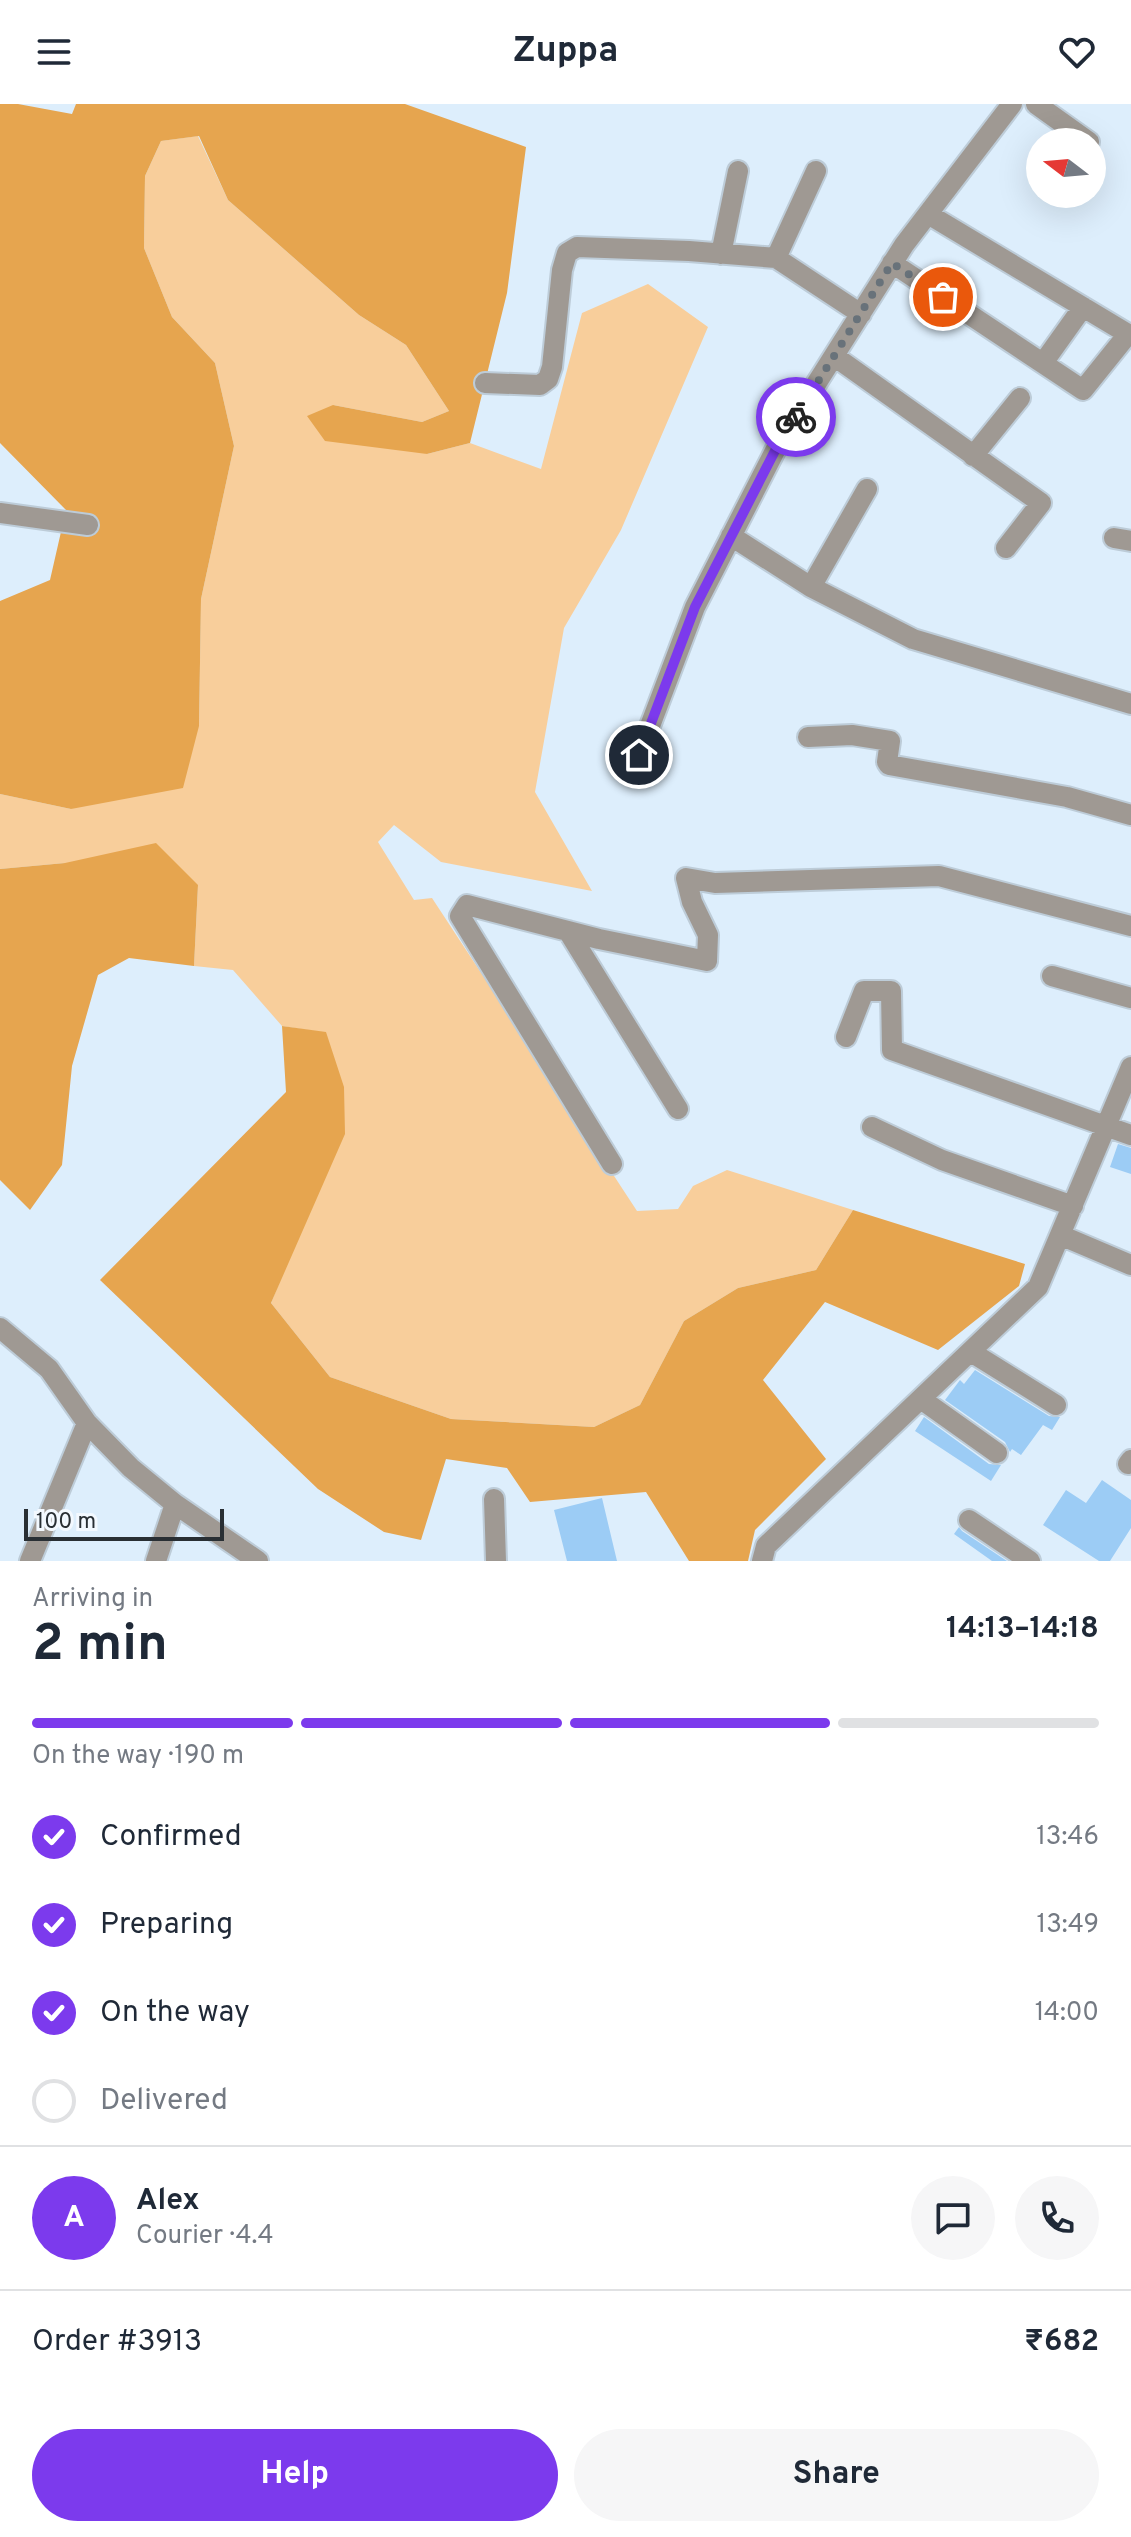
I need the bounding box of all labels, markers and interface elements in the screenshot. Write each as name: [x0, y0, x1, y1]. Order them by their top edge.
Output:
text: Zuppa: [513, 29, 618, 75]
icon: menu: [32, 30, 76, 74]
icon: heart: [1055, 30, 1099, 74]
north arrow: [1026, 128, 1106, 208]
map controls: [1026, 128, 1106, 208]
pin: [909, 263, 977, 331]
icon: bag: [921, 275, 965, 319]
courier: [756, 377, 836, 457]
icon: bike: [774, 395, 818, 439]
pin: [605, 721, 673, 789]
icon: home: [617, 733, 661, 777]
scale bar: [24, 1505, 224, 1541]
text: 100 m: [36, 1509, 96, 1536]
text: Arriving in: [32, 1583, 153, 1616]
text: 14:13–14:18: [946, 1611, 1099, 1648]
text: 2 min: [32, 1613, 168, 1679]
text: On the way · 190 m: [32, 1740, 244, 1773]
icon: check: [32, 1815, 76, 1859]
text: Confirmed: [100, 1819, 242, 1856]
text: 13:46: [1036, 1821, 1099, 1854]
icon: check: [32, 1903, 76, 1947]
text: Preparing: [100, 1907, 233, 1944]
text: 13:49: [1037, 1909, 1099, 1942]
icon: check: [32, 1991, 76, 2035]
text: On the way: [100, 1995, 250, 2032]
text: 14:00: [1035, 1997, 1099, 2030]
text: Delivered: [100, 2083, 228, 2120]
button: chat: [911, 2176, 995, 2260]
button: phone: [1015, 2176, 1099, 2260]
text: Alex: [136, 2183, 200, 2220]
text: A: [63, 2200, 85, 2237]
text: Courier · 4.4: [136, 2220, 274, 2253]
text: Order #3913: [32, 2324, 202, 2361]
text: ₹682: [1024, 2324, 1099, 2361]
button: Help: [32, 2429, 558, 2521]
button: Share: [574, 2429, 1099, 2521]

